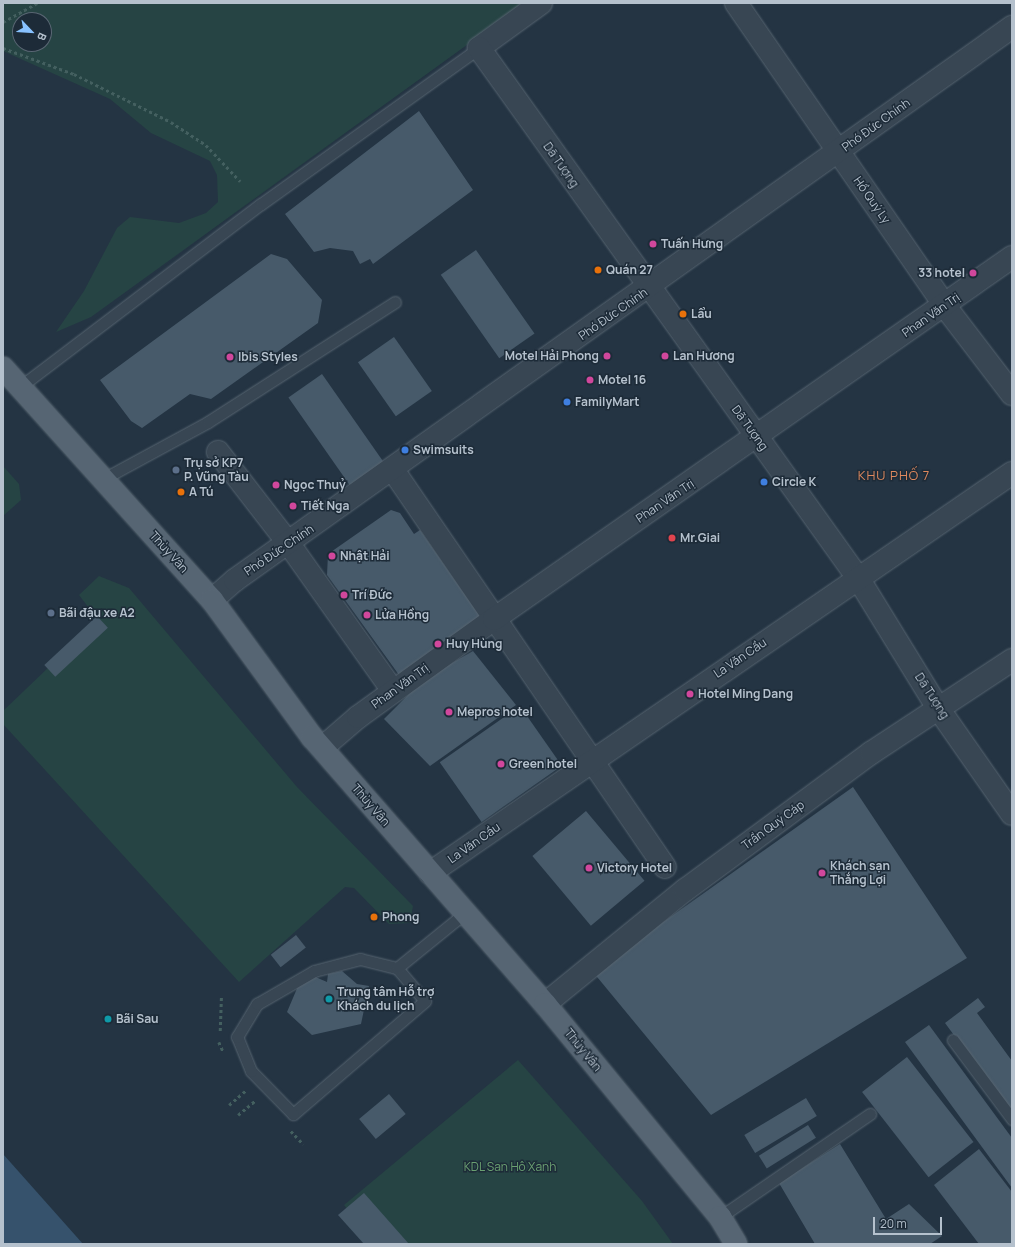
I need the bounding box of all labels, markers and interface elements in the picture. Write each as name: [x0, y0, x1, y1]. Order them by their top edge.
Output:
north arrow: [12, 12, 52, 52]
text: B: [34, 31, 51, 43]
street label: Phó Đức Chính: [839, 95, 913, 155]
street label: Dã Tượng: [540, 140, 582, 190]
street label: Hồ Quý Ly: [851, 174, 893, 226]
place label: Tuấn Hưng: [661, 237, 723, 251]
marker: Tuấn Hưng: [648, 239, 658, 249]
place label: Quán 27: [606, 263, 653, 277]
marker: Quán 27: [593, 265, 603, 275]
place label: 33 hotel: [918, 266, 965, 280]
marker: 33 hotel: [968, 268, 978, 278]
street label: Phó Đức Chính: [576, 285, 650, 343]
street label: Phan Văn Trị: [899, 290, 963, 340]
place label: Lẩu: [691, 307, 712, 321]
marker: Lẩu: [678, 309, 688, 319]
place label: Motel Hải Phong: [505, 349, 599, 363]
place label: Lan Hương: [673, 349, 735, 363]
place label: Ibis Styles: [238, 350, 298, 364]
marker: Motel Hải Phong: [602, 351, 612, 361]
marker: Lan Hương: [660, 351, 670, 361]
marker: Ibis Styles: [225, 352, 235, 362]
place label: Motel 16: [598, 373, 646, 387]
marker: Motel 16: [585, 375, 595, 385]
place label: FamilyMart: [575, 395, 639, 409]
marker: FamilyMart: [562, 397, 572, 407]
street label: Dã Tượng: [729, 403, 771, 453]
place label: Swimsuits: [413, 443, 474, 457]
marker: Swimsuits: [400, 445, 410, 455]
place label: Trụ sở KP7 P. Vũng Tàu: [184, 456, 249, 484]
marker: Trụ sở KP7 P. Vũng Tàu: [171, 465, 181, 475]
district label: KHU PHỐ 7: [858, 467, 930, 483]
place label: Circle K: [772, 475, 816, 489]
street label: Phan Văn Trị: [633, 476, 697, 526]
marker: Circle K: [759, 477, 769, 487]
place label: Ngọc Thuỷ: [284, 478, 346, 492]
marker: Ngọc Thuỷ: [271, 480, 281, 490]
place label: A Tú: [189, 485, 214, 499]
marker: A Tú: [176, 487, 186, 497]
place label: Tiết Nga: [301, 499, 349, 513]
marker: Tiết Nga: [288, 501, 298, 511]
street label: Phó Đức Chính: [241, 521, 317, 579]
street label: Thùy Vân: [147, 528, 191, 576]
place label: Mr.Giai: [680, 531, 720, 545]
marker: Mr.Giai: [667, 533, 677, 543]
place label: Nhật Hải: [340, 549, 390, 563]
marker: Nhật Hải: [327, 551, 337, 561]
place label: Trí Đức: [352, 588, 392, 602]
marker: Trí Đức: [339, 590, 349, 600]
place label: Bãi đậu xe A2: [59, 606, 135, 620]
marker: Bãi đậu xe A2: [46, 608, 56, 618]
place label: Lửa Hồng: [375, 608, 429, 622]
marker: Lửa Hồng: [362, 610, 372, 620]
street label: La Văn Cầu: [711, 635, 769, 681]
place label: Huy Hùng: [446, 637, 502, 651]
marker: Huy Hùng: [433, 639, 443, 649]
street label: Phan Văn Trị: [369, 660, 431, 712]
street label: Dã Tượng: [912, 670, 952, 722]
place label: Hotel Ming Dang: [698, 687, 793, 701]
marker: Hotel Ming Dang: [685, 689, 695, 699]
place label: Mepros hotel: [457, 705, 533, 719]
marker: Mepros hotel: [444, 707, 454, 717]
place label: Green hotel: [509, 757, 577, 771]
marker: Green hotel: [496, 759, 506, 769]
street label: Thùy Vân: [349, 781, 393, 829]
street label: Trần Quý Cáp: [739, 798, 807, 852]
street label: La Văn Cầu: [445, 820, 503, 866]
place label: Khách sạn Thắng Lợi: [830, 859, 890, 887]
place label: Victory Hotel: [597, 861, 672, 875]
marker: Victory Hotel: [584, 863, 594, 873]
marker: Khách sạn Thắng Lợi: [817, 868, 827, 878]
place label: Phong: [382, 910, 419, 924]
marker: Phong: [369, 912, 379, 922]
place label: Trung tâm Hỗ trợ Khách du lịch: [337, 985, 434, 1013]
marker: Trung tâm Hỗ trợ Khách du lịch: [324, 994, 334, 1004]
place label: Bãi Sau: [116, 1012, 159, 1026]
marker: Bãi Sau: [103, 1014, 113, 1024]
street label: Thùy Vân: [561, 1026, 605, 1074]
park label: KDL San Hô Xanh: [463, 1160, 557, 1174]
scale bar: [875, 1209, 944, 1235]
text: 20 m: [880, 1215, 907, 1232]

